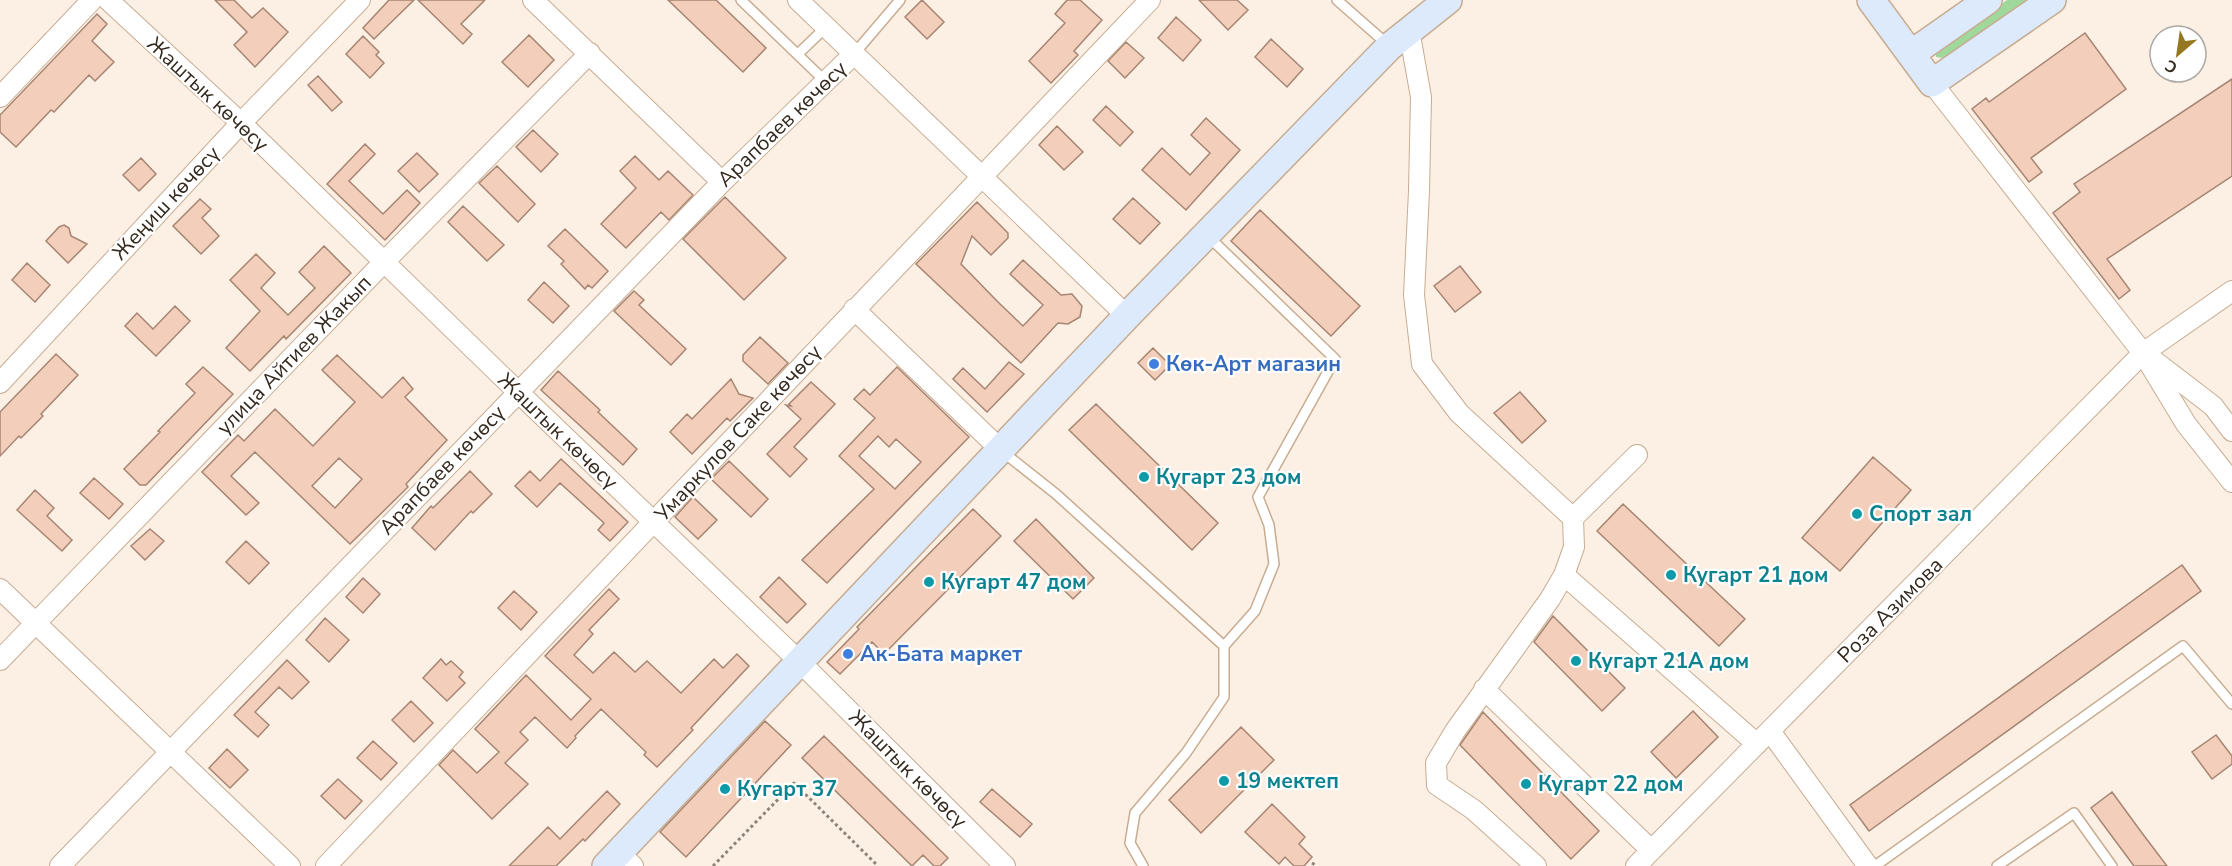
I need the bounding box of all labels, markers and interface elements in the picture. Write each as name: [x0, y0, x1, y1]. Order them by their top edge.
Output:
north arrow: [2148, 24, 2208, 84]
street label: Жаштык көчөсү: [141, 30, 275, 158]
text: С: [2161, 54, 2181, 79]
street label: Арапбаев көчөсү: [711, 55, 853, 193]
street label: Жеңиш көчөсү: [106, 140, 226, 266]
street label: улица Айтиев Жакып: [210, 269, 378, 441]
street label: Умаркулов Саке көчөсү: [648, 338, 828, 528]
place label: Көк-Арт магазин: [1166, 350, 1341, 378]
marker: Көк-Арт магазин: [1147, 357, 1161, 371]
street label: Жаштык көчөсү: [492, 366, 624, 496]
street label: Арапбаев көчөсү: [373, 399, 511, 541]
place label: Кугарт 23 дом: [1156, 463, 1301, 491]
marker: Кугарт 23 дом: [1137, 470, 1151, 484]
place label: Спорт зал: [1869, 500, 1972, 528]
marker: Спорт зал: [1850, 507, 1864, 521]
street label: Роза Азимова: [1831, 551, 1949, 669]
place label: Кугарт 21 дом: [1683, 561, 1828, 589]
place label: Кугарт 47 дом: [941, 568, 1086, 596]
marker: Кугарт 21 дом: [1664, 568, 1678, 582]
marker: Кугарт 47 дом: [922, 575, 936, 589]
place label: Ак-Бата маркет: [860, 640, 1022, 668]
marker: Ак-Бата маркет: [841, 647, 855, 661]
place label: Кугарт 21А дом: [1588, 647, 1749, 675]
marker: Кугарт 21А дом: [1569, 654, 1583, 668]
street label: Жаштык көчөсү: [843, 704, 973, 834]
place label: 19 мектеп: [1236, 767, 1339, 795]
place label: Кугарт 22 дом: [1538, 770, 1683, 798]
marker: 19 мектеп: [1217, 774, 1231, 788]
place label: Кугарт 37: [737, 775, 837, 803]
marker: Кугарт 22 дом: [1519, 777, 1533, 791]
marker: Кугарт 37: [718, 782, 732, 796]

